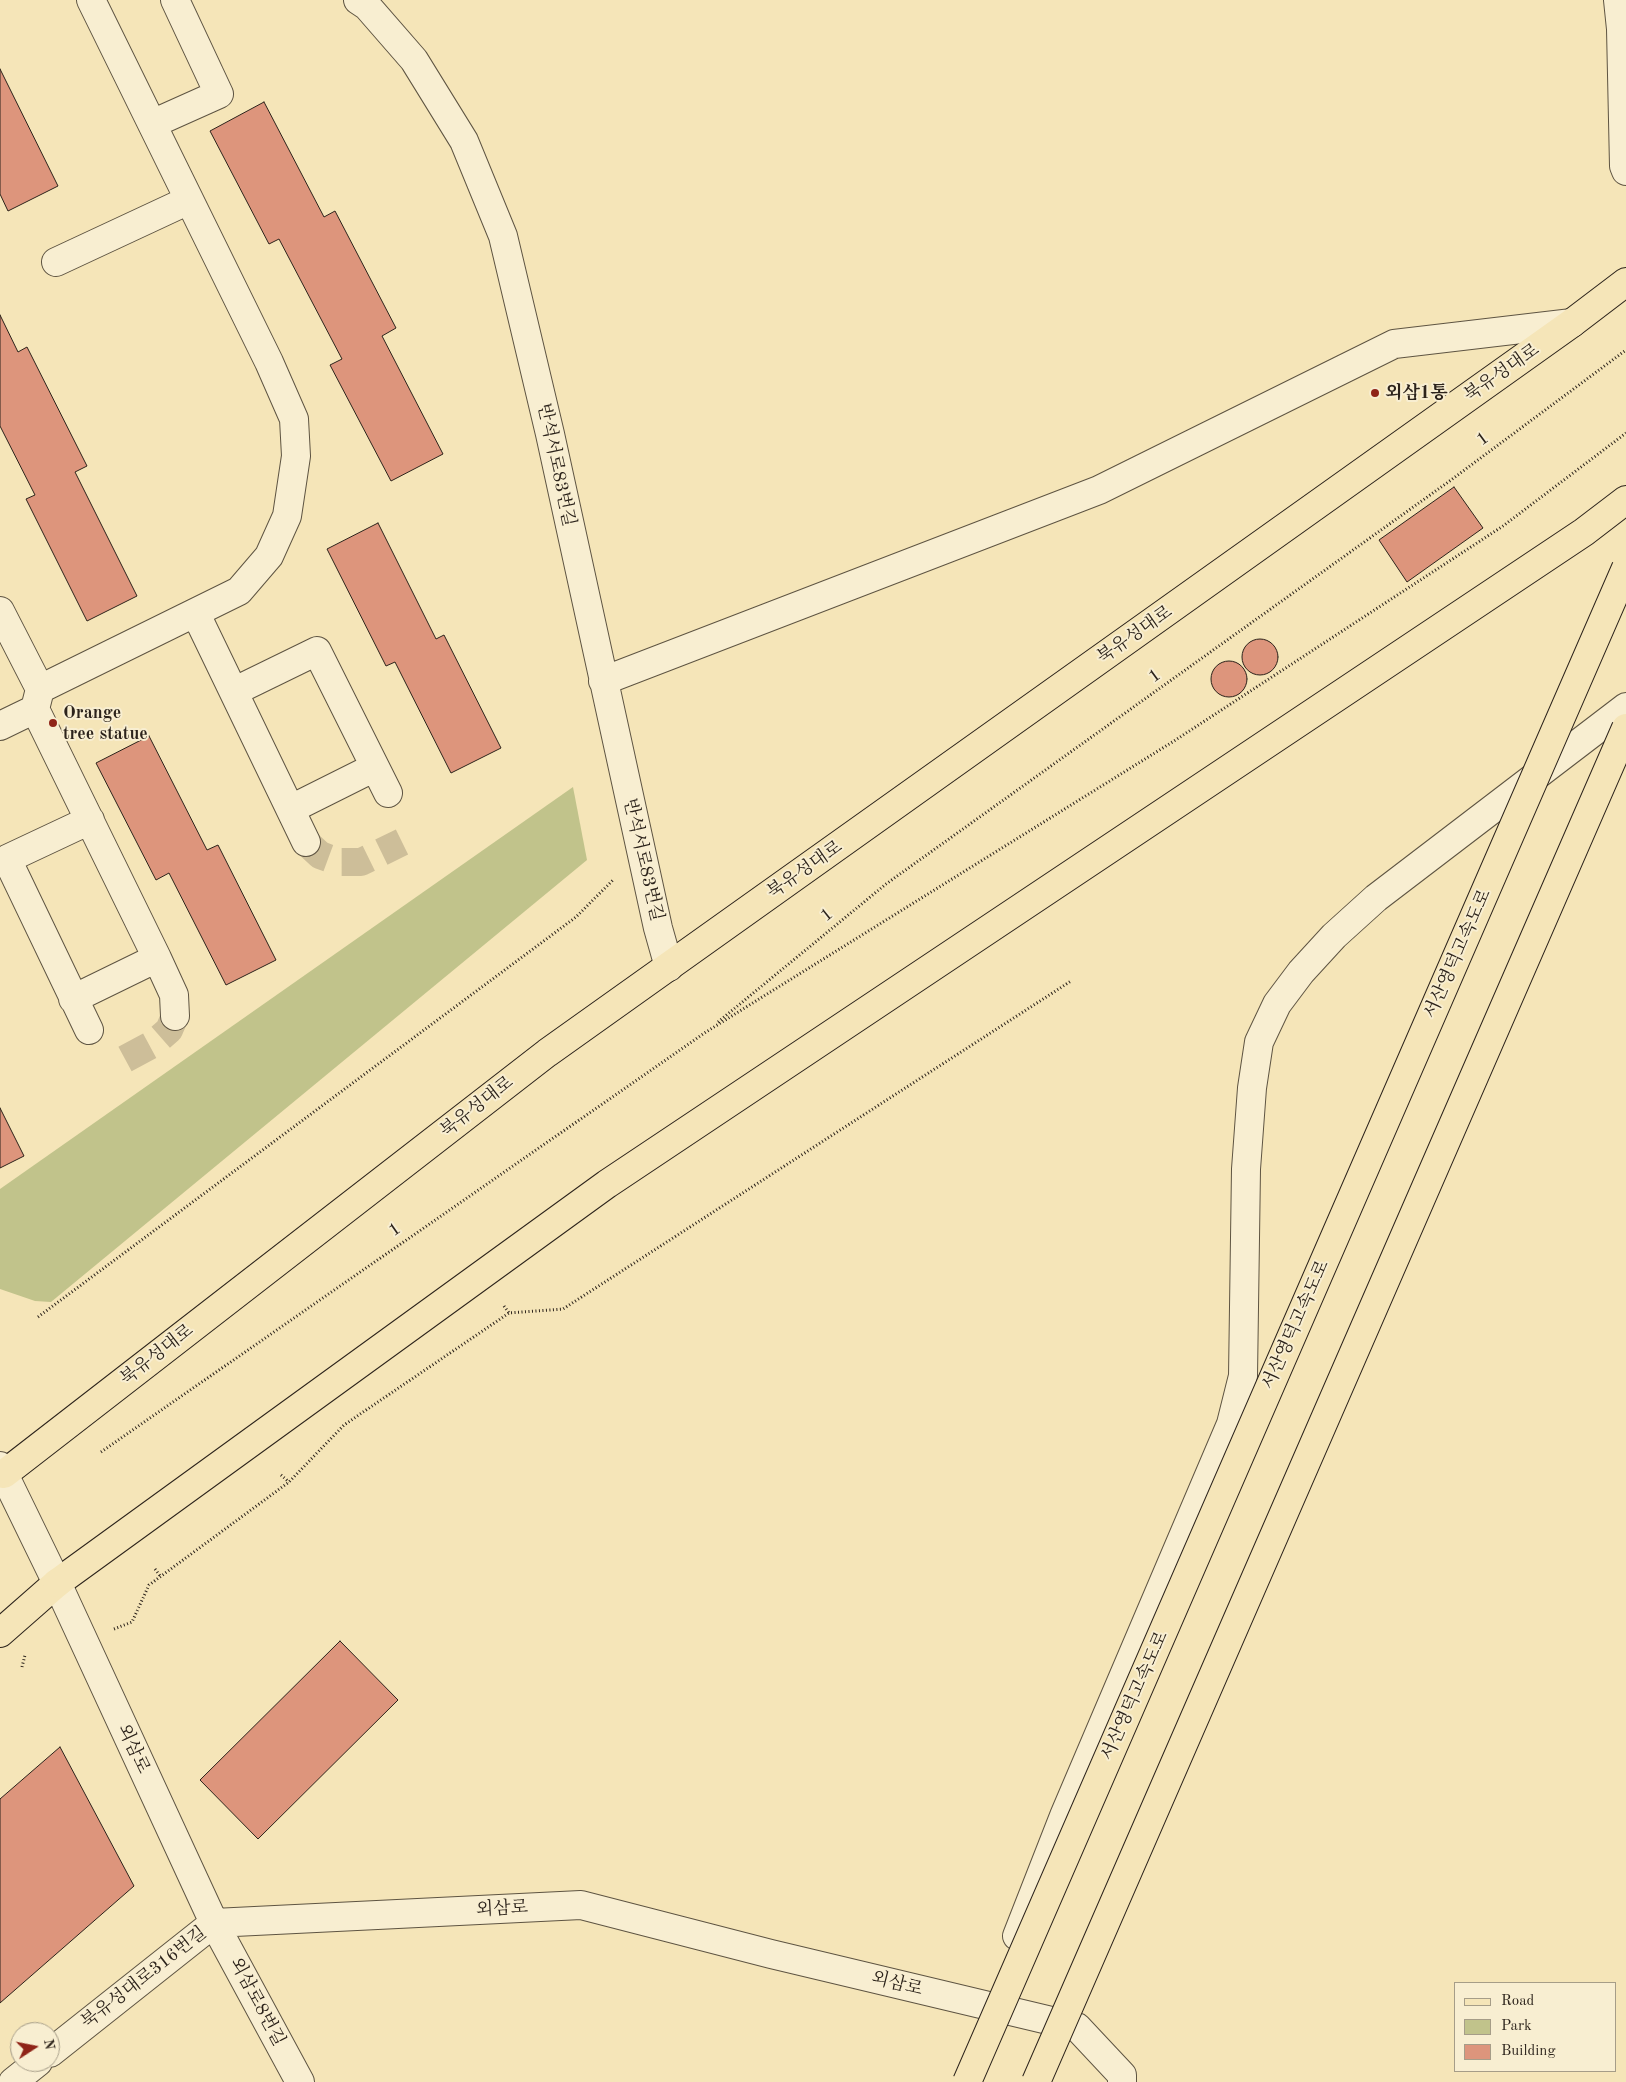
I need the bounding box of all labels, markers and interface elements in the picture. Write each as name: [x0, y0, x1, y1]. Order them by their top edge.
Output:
street label: 북유성대로: [1460, 339, 1544, 407]
place label: 외삼1통: [1385, 382, 1448, 404]
marker: 외삼1통: [1369, 387, 1381, 399]
street label: 반석서로83번길: [532, 402, 580, 528]
street label: 1: [1472, 427, 1494, 451]
street label: 북유성대로: [1093, 601, 1177, 669]
street label: 1: [1144, 664, 1166, 688]
place label: Orange tree statue: [63, 702, 148, 744]
marker: Orange tree statue: [47, 717, 59, 729]
street label: 반석서로83번길: [618, 797, 668, 923]
street label: 북유성대로: [763, 836, 847, 904]
street label: 서산영덕고속도로: [1420, 886, 1496, 1022]
street label: 1: [816, 903, 838, 927]
street label: 북유성대로: [436, 1072, 518, 1142]
street label: 1: [385, 1218, 405, 1242]
street label: 서산영덕고속도로: [1258, 1257, 1334, 1393]
street label: 북유성대로: [116, 1320, 198, 1390]
street label: 서산영덕고속도로: [1097, 1628, 1173, 1764]
street label: 외삼로: [112, 1721, 154, 1777]
street label: 외삼로: [475, 1897, 529, 1921]
street label: 북유성대로316번길: [77, 1922, 211, 2034]
street label: 외삼로8번길: [225, 1954, 289, 2050]
street label: 외삼로: [869, 1967, 925, 2001]
legend: [1454, 1982, 1616, 2072]
text: Road: [1501, 1994, 1534, 2009]
text: Park: [1501, 2019, 1532, 2034]
north arrow: [10, 2022, 60, 2072]
text: N: [41, 2038, 57, 2051]
text: Building: [1501, 2044, 1556, 2059]

